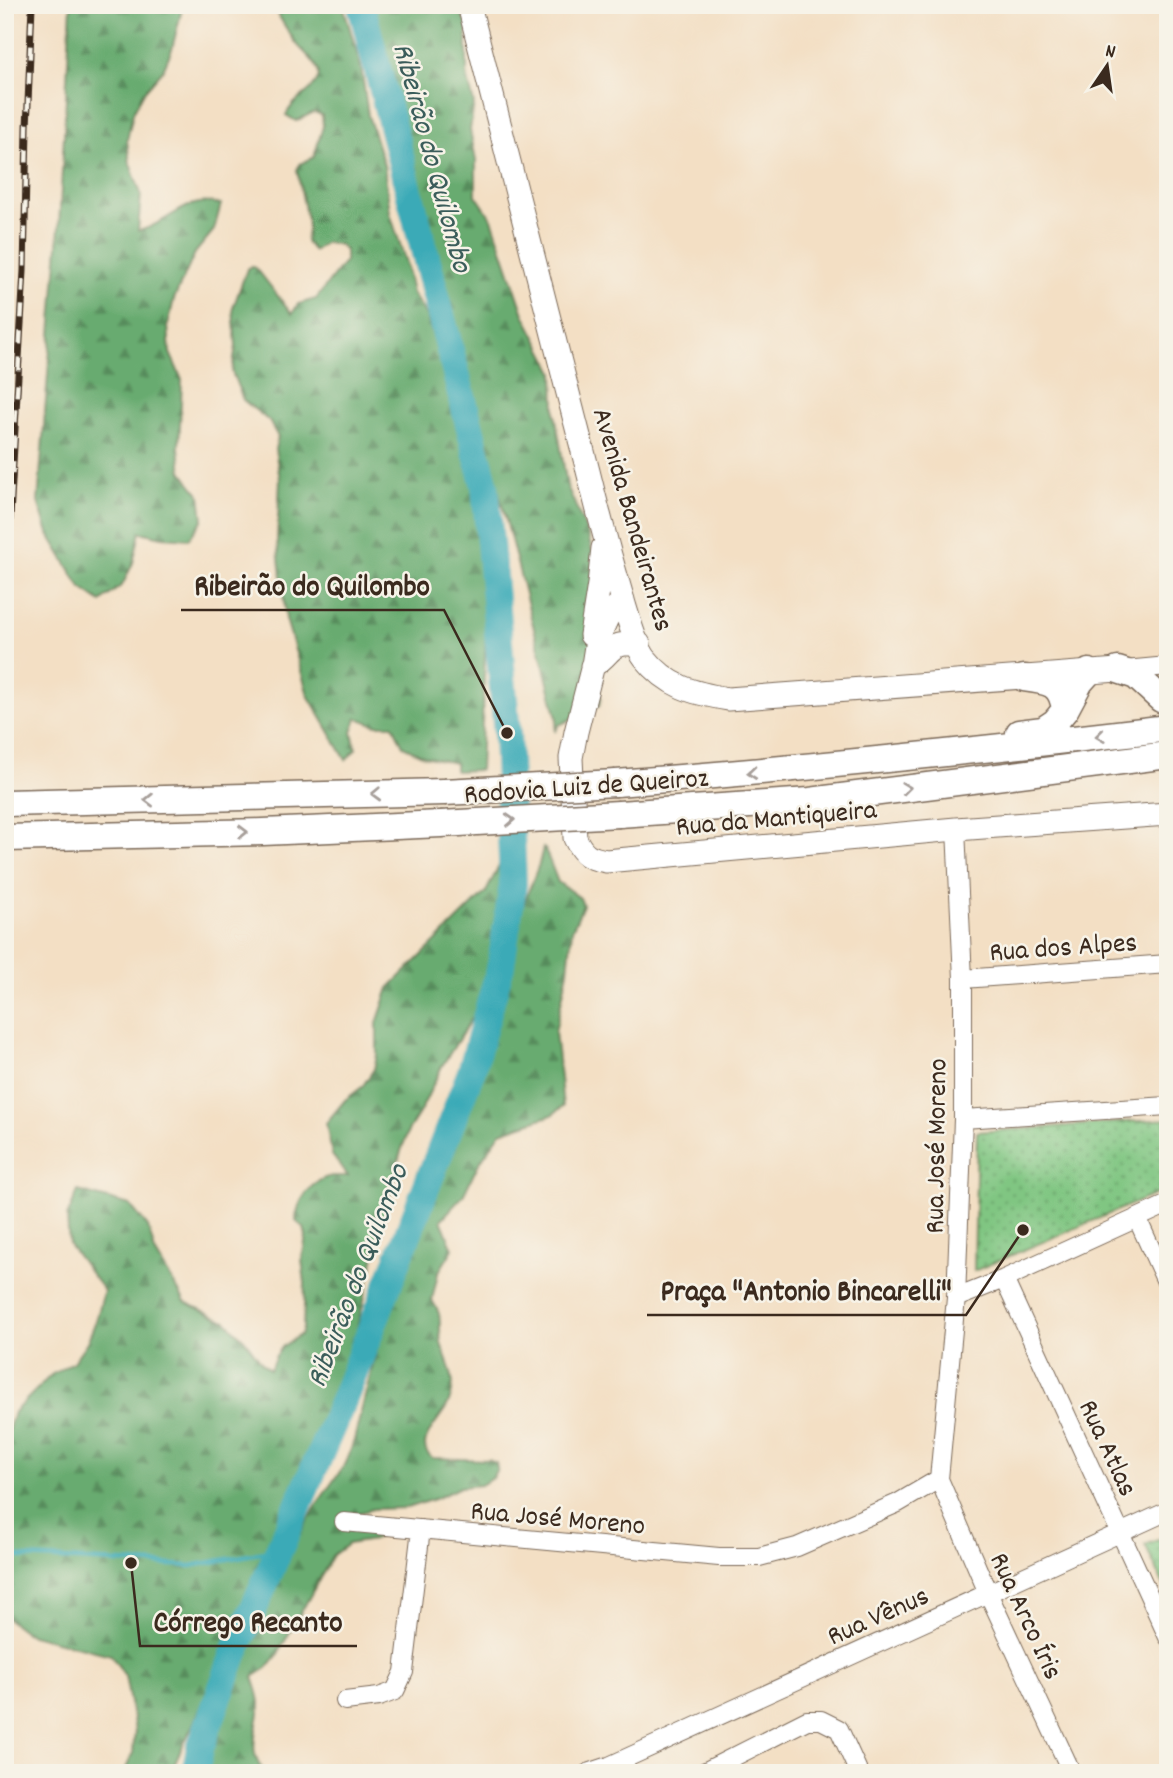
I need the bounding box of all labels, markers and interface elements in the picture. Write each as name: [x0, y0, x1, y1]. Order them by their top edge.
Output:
north arrow: [1072, 32, 1142, 102]
water label: Ribeirão do Quilombo: [378, 39, 481, 279]
text: N: [1102, 39, 1118, 67]
street label: Avenida Bandeirantes: [579, 404, 681, 637]
callout: Ribeirão do Quilombo: [181, 559, 444, 610]
text: Ribeirão do Quilombo: [194, 568, 430, 611]
one-way arrow: [1094, 729, 1106, 744]
street label: Rodovia Luiz de Queiroz: [463, 760, 710, 817]
one-way arrow: [746, 765, 757, 780]
one-way arrow: [900, 781, 912, 796]
one-way arrow: [370, 786, 381, 802]
one-way arrow: [143, 792, 153, 808]
street label: Rua da Mantiqueira: [674, 792, 879, 850]
one-way arrow: [504, 813, 515, 828]
one-way arrow: [238, 825, 249, 840]
street label: Rua dos Alpes: [988, 925, 1139, 975]
street label: Rua José Moreno: [917, 1058, 961, 1234]
water label: Ribeirão do Quilombo: [298, 1157, 423, 1394]
callout: Praça "Antonio Bincarelli": [647, 1264, 966, 1315]
text: Praça "Antonio Bincarelli": [660, 1273, 952, 1316]
street label: Rua Atlas: [1066, 1394, 1145, 1504]
street label: Rua José Moreno: [469, 1493, 647, 1549]
street label: Rua Arco Íris: [977, 1547, 1070, 1687]
street label: Rua Vênus: [822, 1578, 936, 1659]
callout: Córrego Recanto: [140, 1595, 357, 1646]
text: Córrego Recanto: [153, 1604, 343, 1647]

